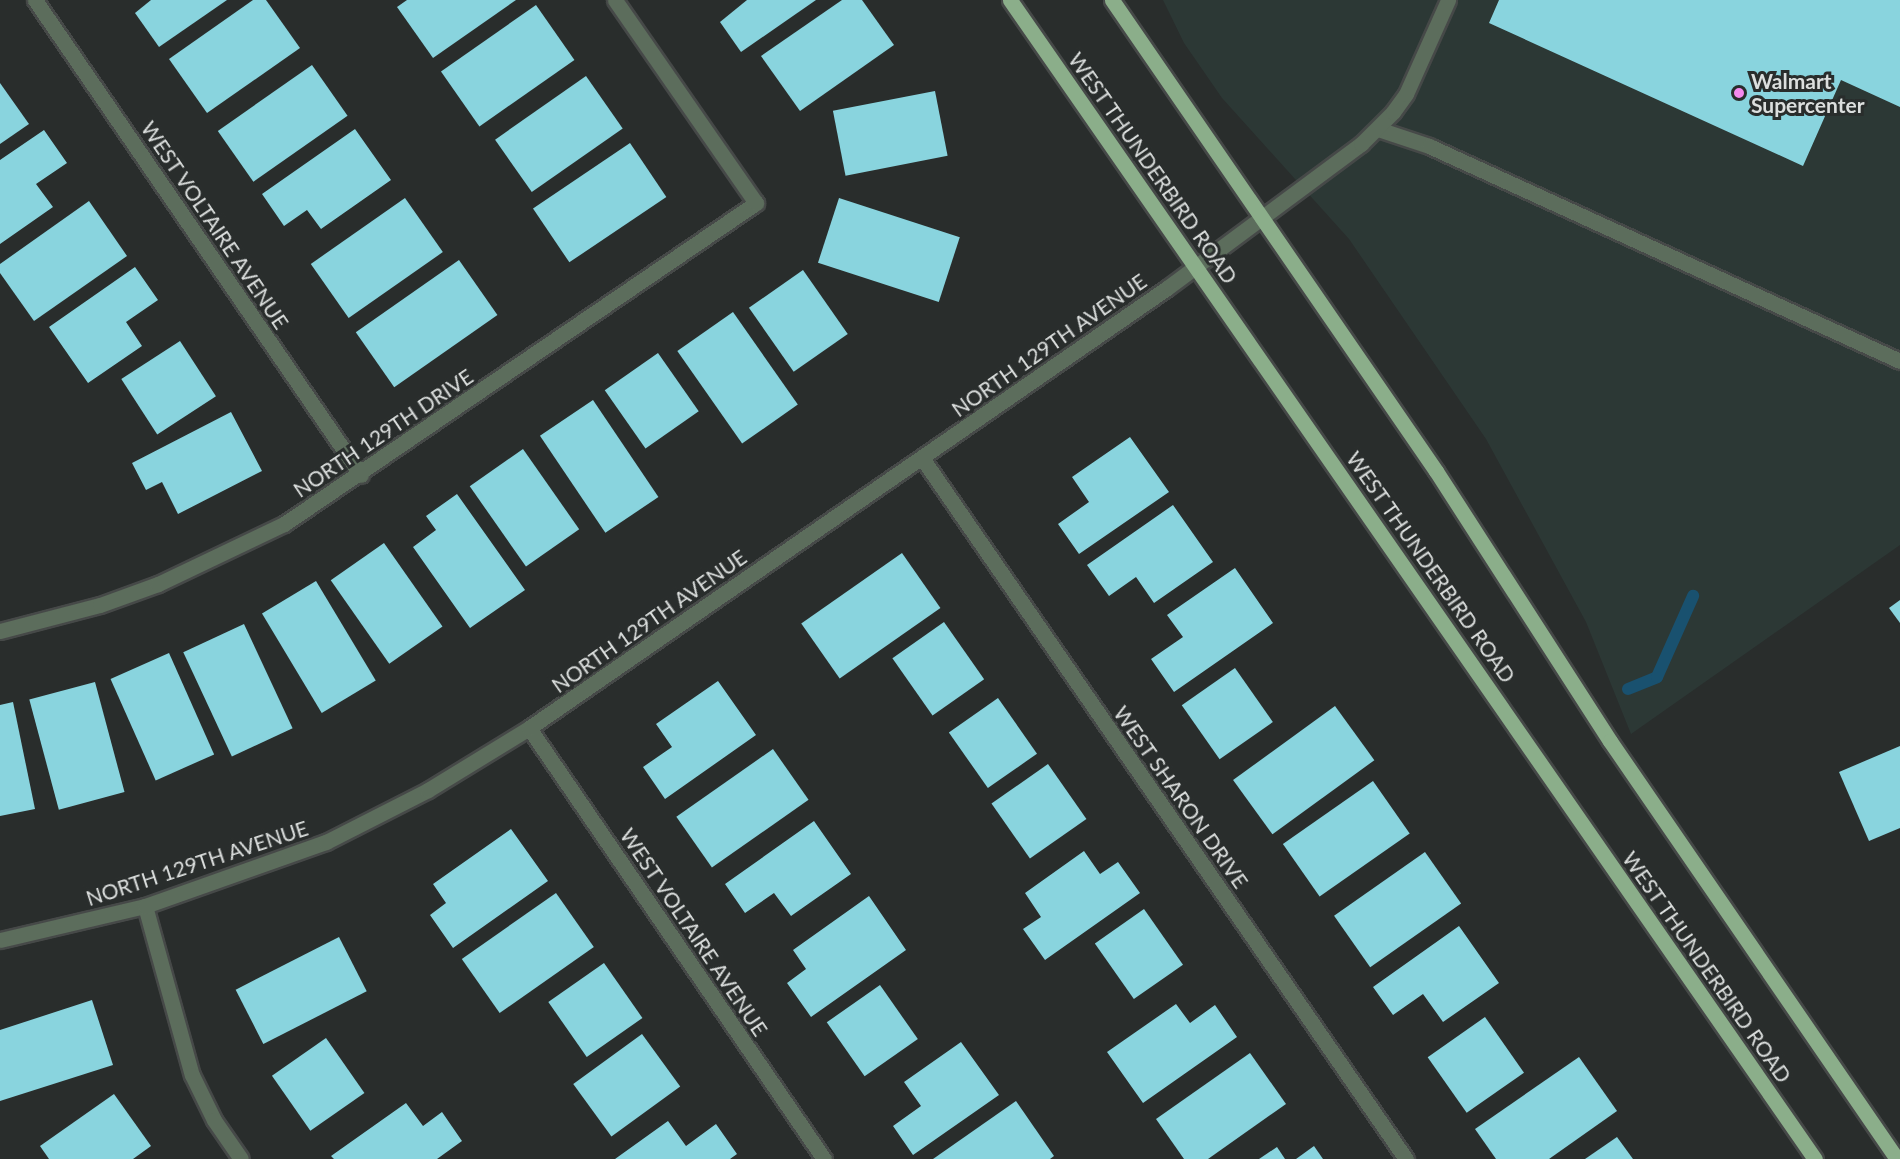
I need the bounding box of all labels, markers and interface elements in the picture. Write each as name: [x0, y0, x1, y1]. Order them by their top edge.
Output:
street label: WEST THUNDERBIRD ROAD: [1063, 47, 1243, 289]
place label: Walmart Supercenter: [1751, 68, 1864, 118]
marker: Walmart Supercenter: [1732, 86, 1746, 100]
street label: WEST VOLTAIRE AVENUE: [135, 115, 295, 335]
street label: NORTH 129TH AVENUE: [946, 268, 1152, 422]
street label: NORTH 129TH DRIVE: [288, 364, 478, 502]
street label: WEST THUNDERBIRD ROAD: [1341, 446, 1521, 688]
street label: NORTH 129TH AVENUE: [546, 544, 752, 698]
street label: WEST SHARON DRIVE: [1108, 701, 1254, 893]
street label: NORTH 129TH AVENUE: [82, 815, 312, 911]
street label: WEST VOLTAIRE AVENUE: [614, 822, 774, 1042]
street label: WEST THUNDERBIRD ROAD: [1617, 846, 1797, 1088]

